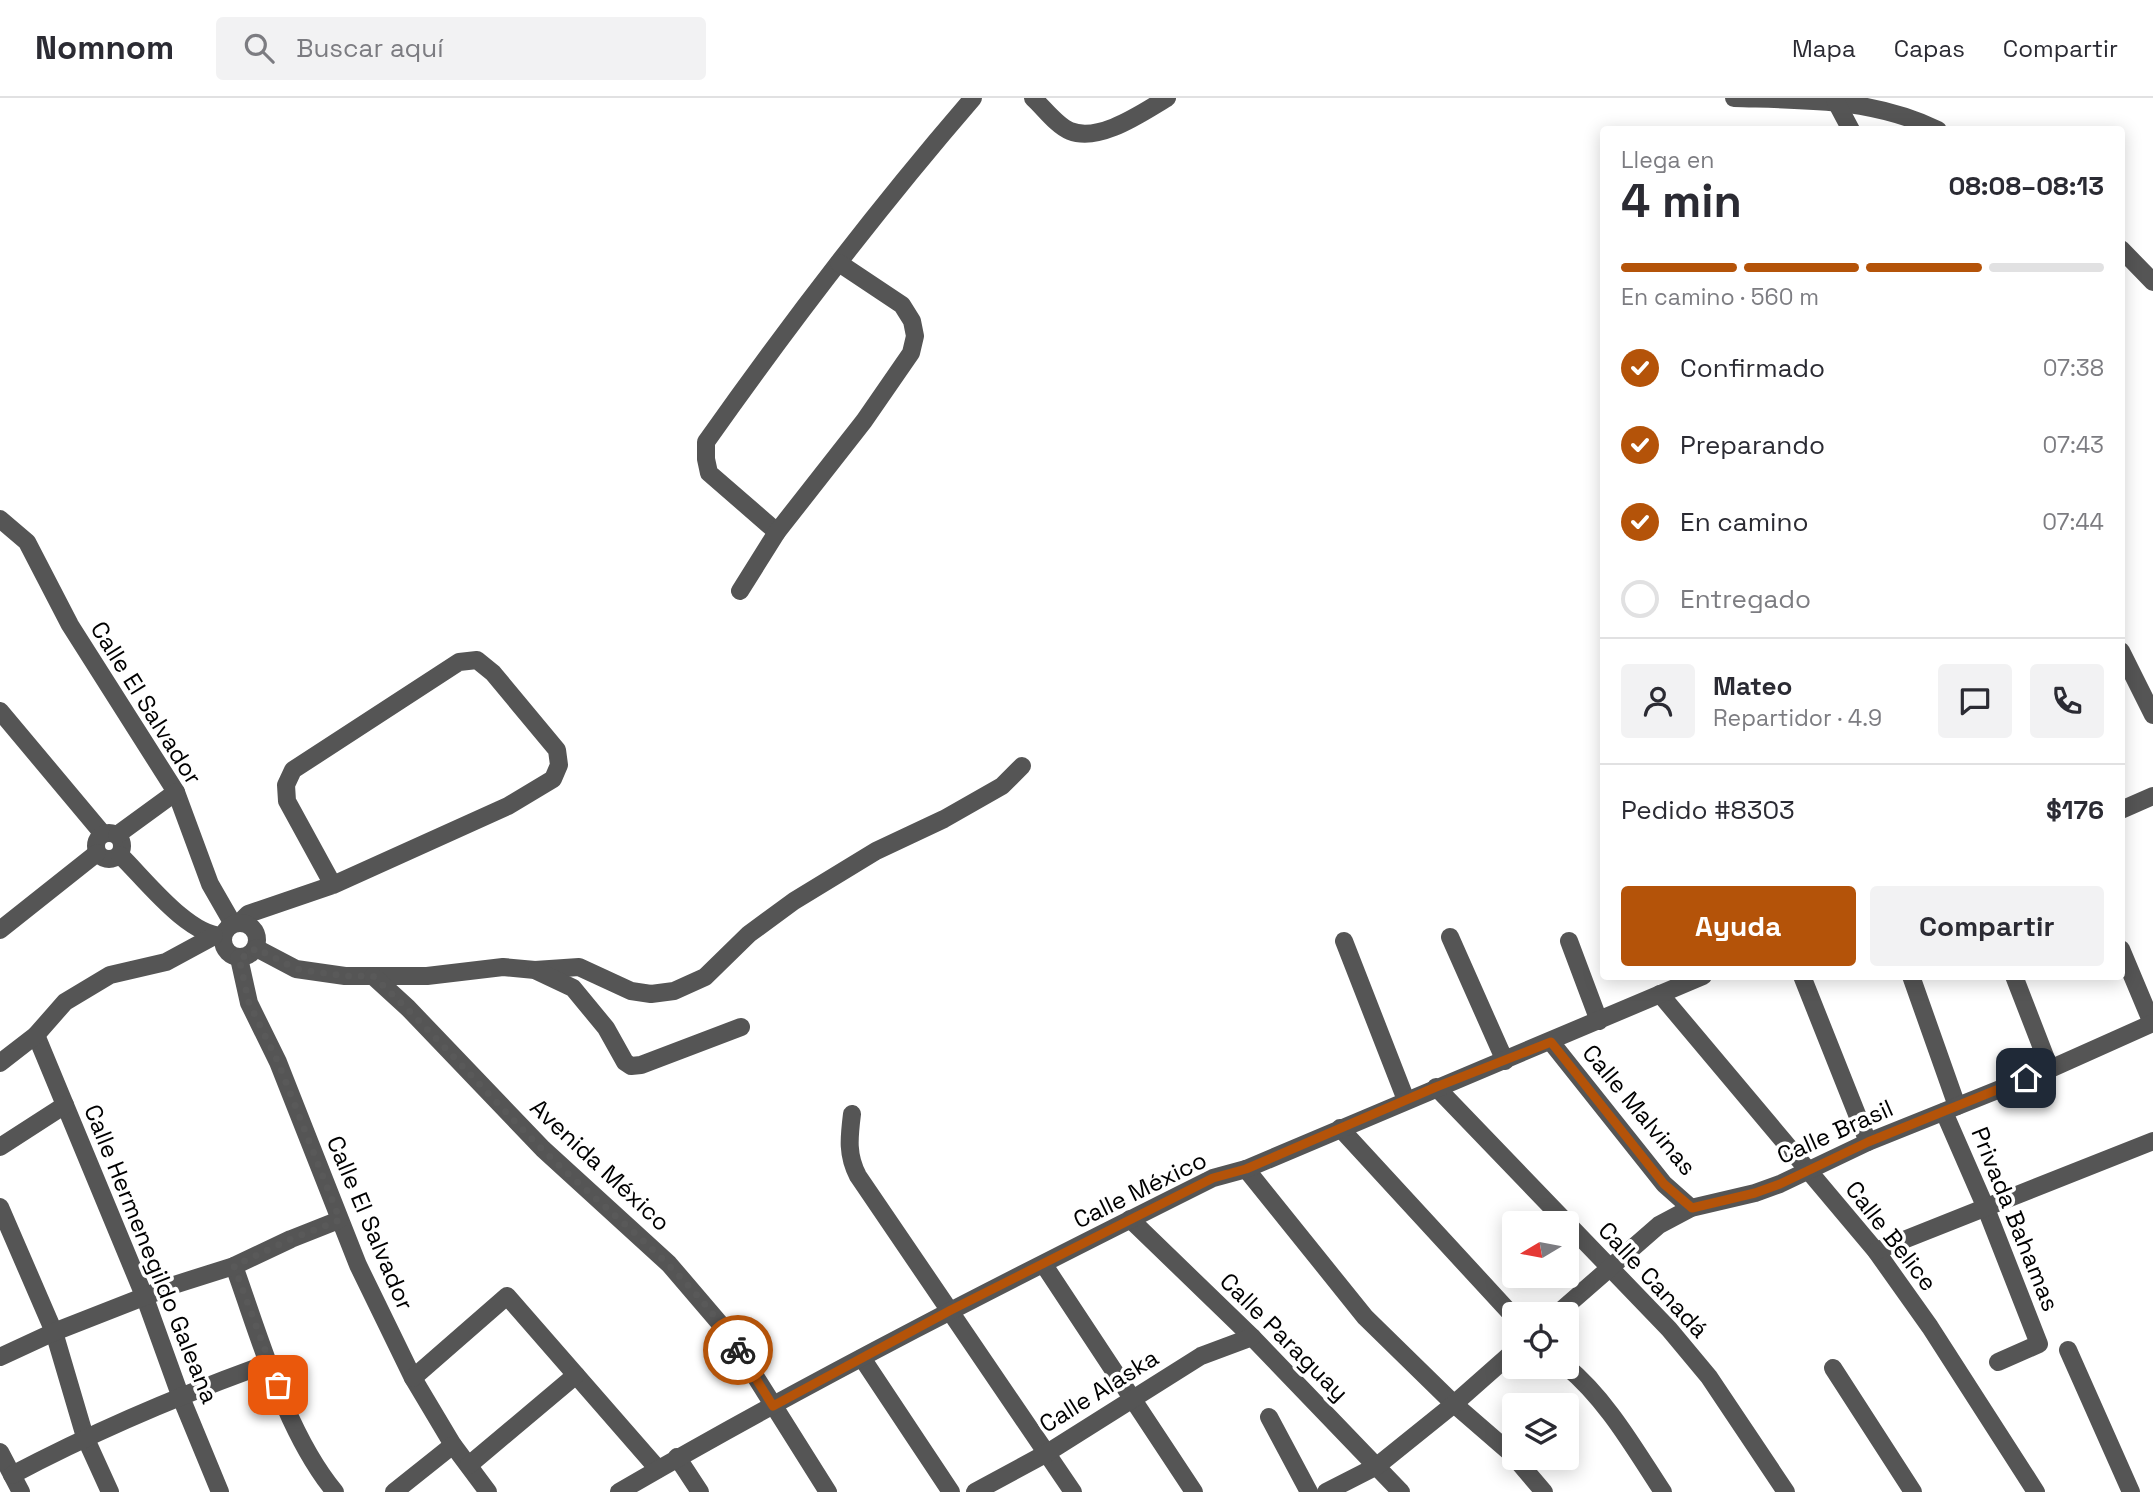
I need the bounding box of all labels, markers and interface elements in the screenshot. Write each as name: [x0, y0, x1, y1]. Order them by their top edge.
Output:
search box: [216, 17, 706, 80]
text: Nomnom: [35, 27, 174, 69]
icon: search: [240, 29, 278, 67]
text: Buscar aquí: [296, 31, 444, 65]
text: Mapa: [1792, 33, 1856, 64]
text: Capas: [1894, 33, 1965, 64]
text: Compartir: [2003, 33, 2118, 64]
text: Llega en: [1621, 145, 1714, 175]
text: 08:08–08:13: [1948, 169, 2104, 203]
text: 4 min: [1621, 172, 1742, 230]
text: En camino · 560 m: [1621, 282, 1819, 312]
icon: check: [1621, 349, 1659, 387]
text: Confirmado: [1680, 351, 1825, 385]
text: 07:38: [2043, 353, 2104, 383]
icon: check: [1621, 426, 1659, 464]
text: Preparando: [1680, 428, 1825, 462]
text: 07:43: [2043, 430, 2104, 460]
icon: check: [1621, 503, 1659, 541]
text: En camino: [1680, 505, 1809, 539]
text: 07:44: [2042, 507, 2104, 537]
text: Entregado: [1680, 582, 1811, 616]
street label: Calle El Salvador: [84, 615, 209, 790]
button: person: [1621, 664, 1695, 738]
button: chat: [1938, 664, 2012, 738]
button: phone: [2030, 664, 2104, 738]
text: Mateo: [1713, 669, 1792, 703]
text: Repartidor · 4.9: [1713, 703, 1882, 733]
text: Pedido #8303: [1621, 793, 1795, 827]
text: $176: [2046, 793, 2104, 827]
button: Ayuda: [1621, 886, 1856, 966]
button: Compartir: [1870, 886, 2104, 966]
street label: Calle Malvinas: [1576, 1038, 1703, 1182]
pin: [1996, 1048, 2056, 1108]
icon: home: [2007, 1059, 2045, 1097]
street label: Avenida México: [524, 1092, 677, 1238]
street label: Calle Brasil: [1772, 1092, 1898, 1171]
street label: Calle Hermenegildo Galeana: [77, 1100, 226, 1408]
street label: Privada Bahamas: [1964, 1122, 2067, 1315]
street label: Calle El Salvador: [320, 1131, 421, 1315]
street label: Calle México: [1068, 1144, 1212, 1235]
street label: Calle Belice: [1839, 1174, 1944, 1297]
north arrow: [1502, 1211, 1578, 1288]
map controls: [1502, 1211, 1579, 1470]
street label: Calle Canadá: [1592, 1215, 1715, 1344]
street label: Calle Paraguay: [1213, 1266, 1355, 1408]
button: locate: [1502, 1302, 1579, 1379]
courier: [703, 1315, 773, 1385]
icon: bike: [719, 1331, 757, 1369]
street label: Calle Alaska: [1033, 1342, 1164, 1439]
pin: [248, 1355, 308, 1415]
icon: bag: [259, 1366, 297, 1404]
button: layers: [1502, 1393, 1579, 1470]

